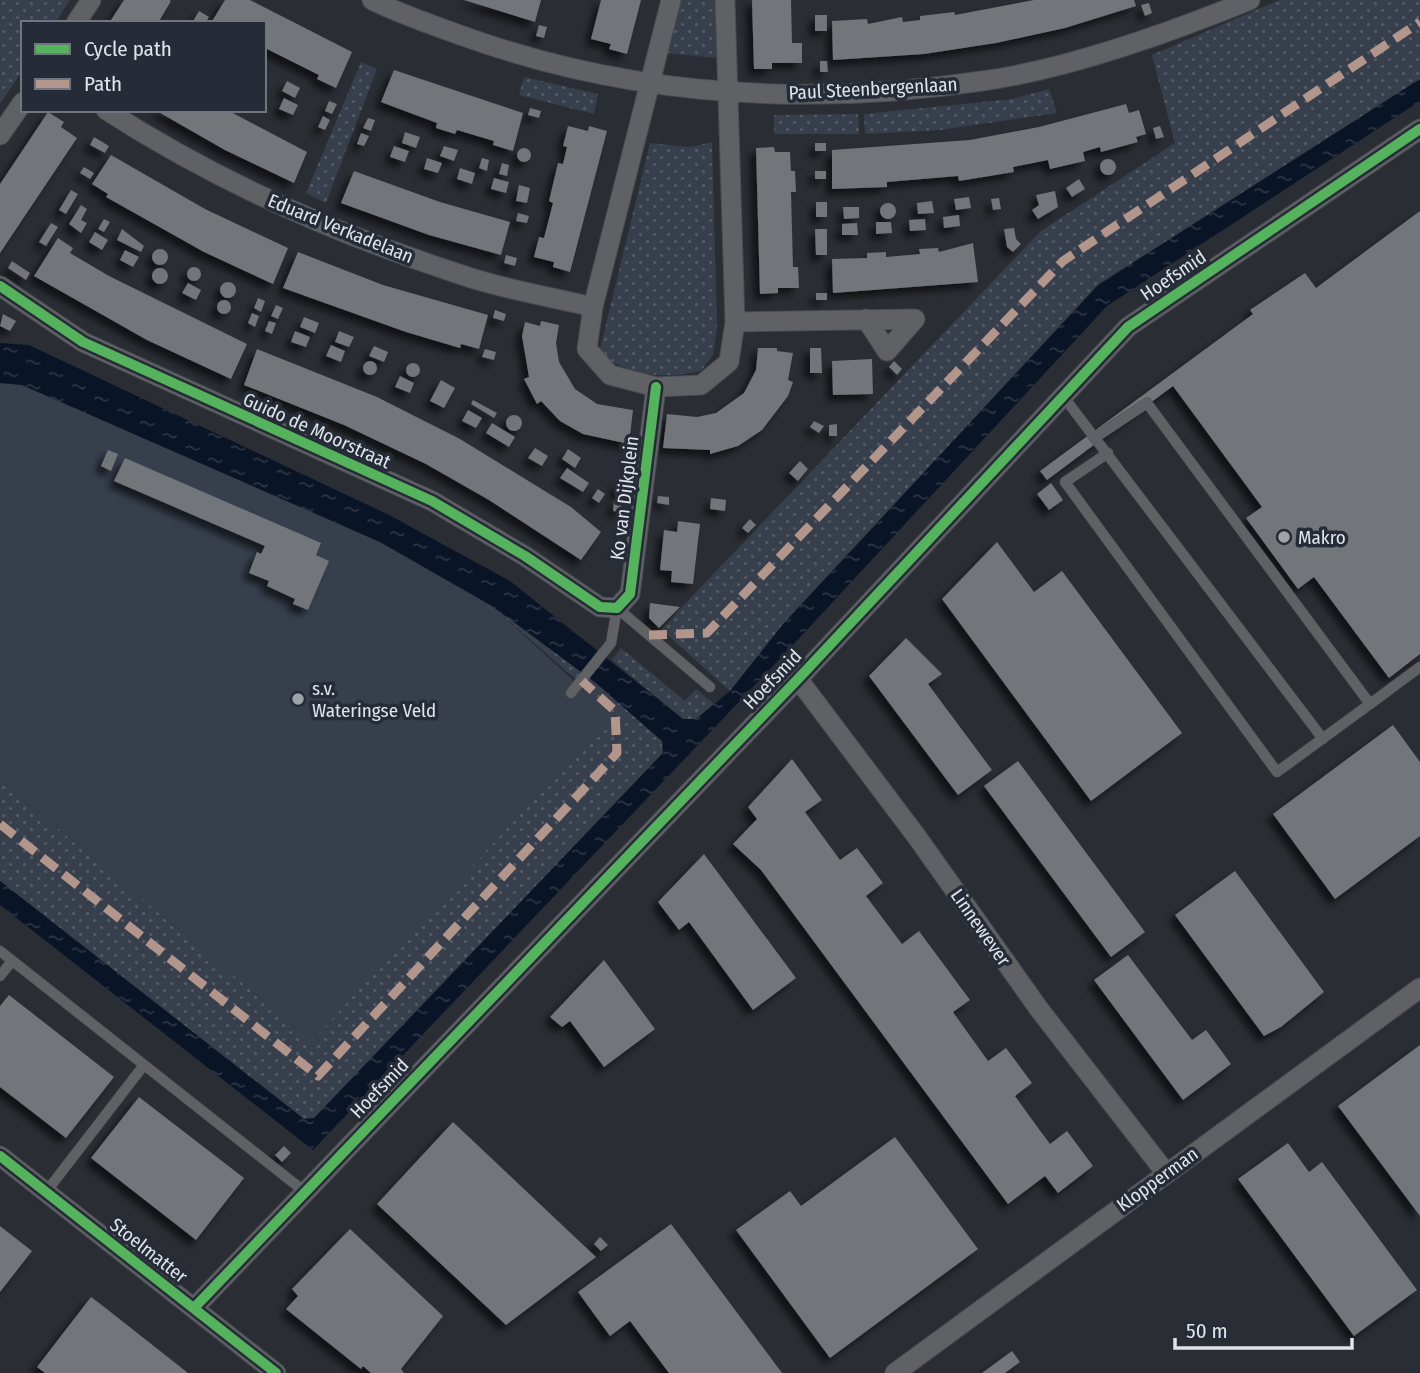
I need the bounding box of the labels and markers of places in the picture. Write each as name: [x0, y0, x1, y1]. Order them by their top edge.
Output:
place label: Makro: [1298, 526, 1346, 549]
marker: Makro: [1276, 529, 1292, 545]
place label: s.v. Wateringse Veld: [312, 677, 436, 722]
marker: s.v. Wateringse Veld: [290, 691, 306, 707]

